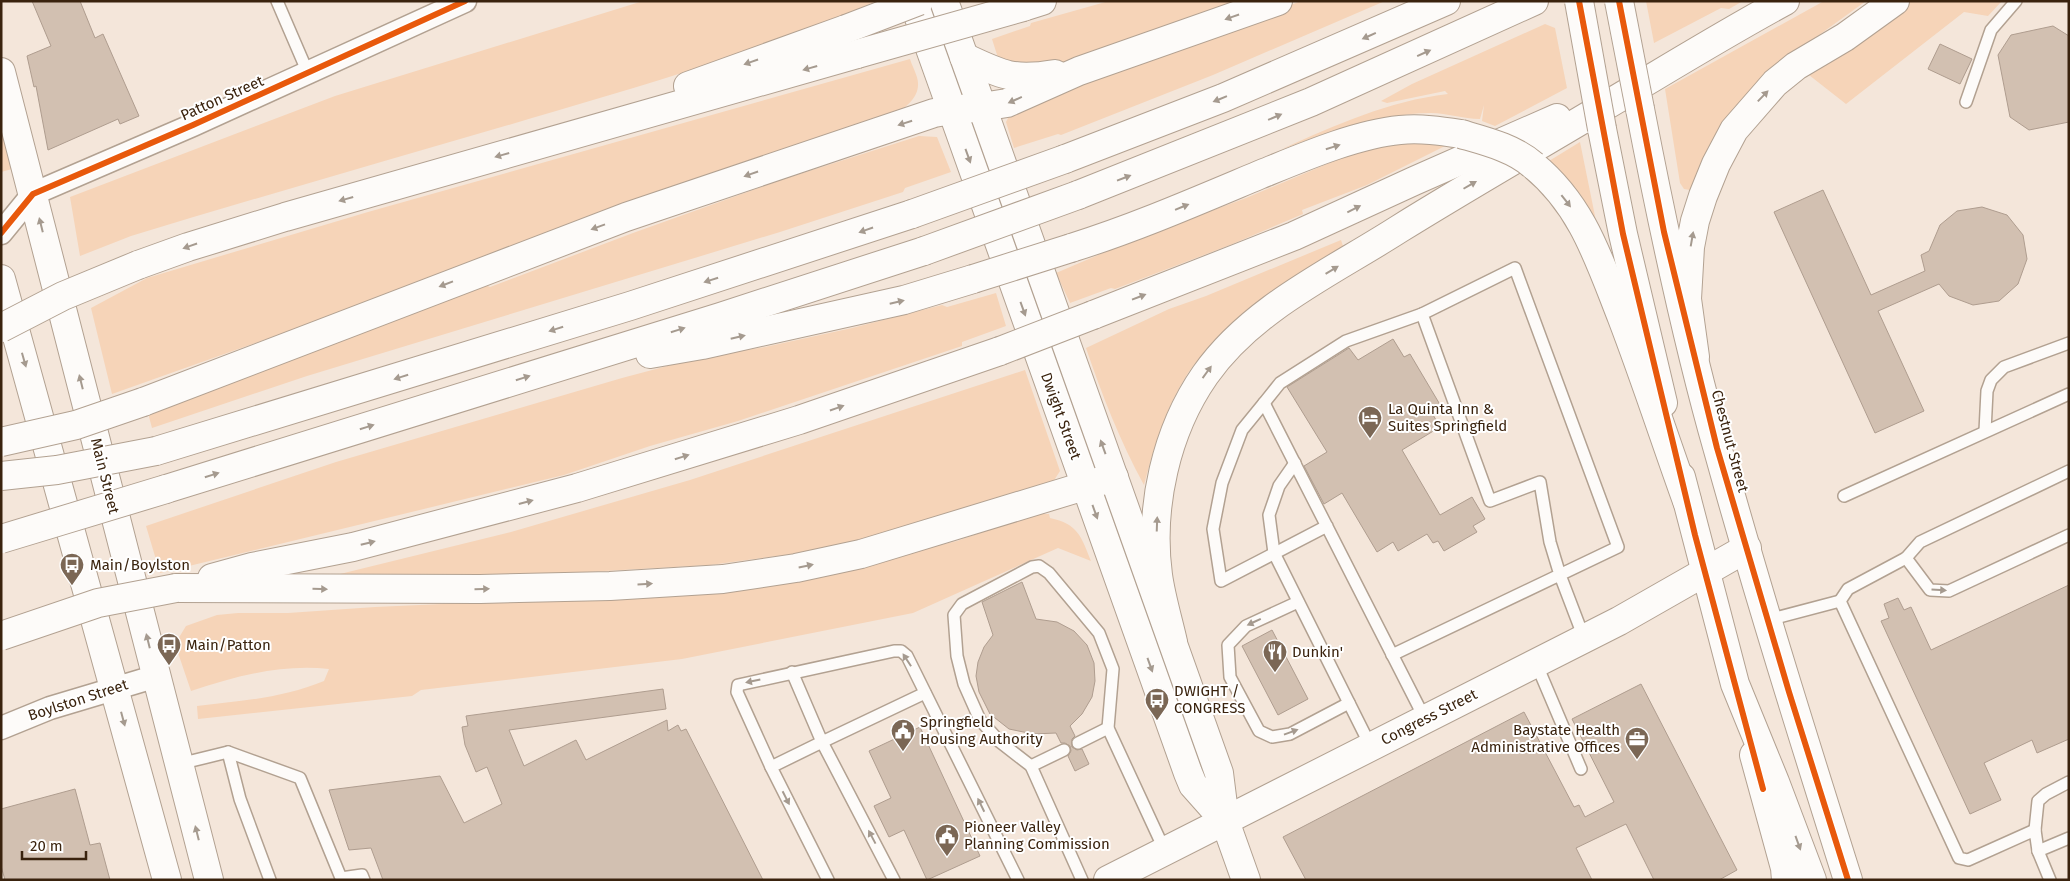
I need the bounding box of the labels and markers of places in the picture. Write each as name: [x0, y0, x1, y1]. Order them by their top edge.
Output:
place label: La Quinta Inn & Suites Springfield: [1388, 400, 1507, 435]
hotel icon: La Quinta Inn & Suites Springfield: [1357, 405, 1383, 439]
bus stop icon: Main/Boylston: [59, 552, 85, 586]
place label: Main/Boylston: [90, 556, 190, 574]
bus stop icon: Main/Patton: [156, 632, 182, 666]
place label: Main/Patton: [186, 636, 271, 654]
restaurant icon: Dunkin': [1262, 639, 1288, 673]
place label: Dunkin': [1292, 643, 1343, 661]
place label: DWIGHT / CONGRESS: [1174, 682, 1245, 717]
bus stop icon: DWIGHT / CONGRESS: [1144, 687, 1170, 721]
place label: Springfield Housing Authority: [920, 713, 1043, 748]
public building icon: Springfield Housing Authority: [890, 718, 916, 752]
place label: Baystate Health Administrative Offices: [1471, 721, 1620, 756]
office icon: Baystate Health Administrative Offices: [1624, 726, 1650, 760]
place label: Pioneer Valley Planning Commission: [964, 818, 1110, 853]
public building icon: Pioneer Valley Planning Commission: [934, 823, 960, 857]

